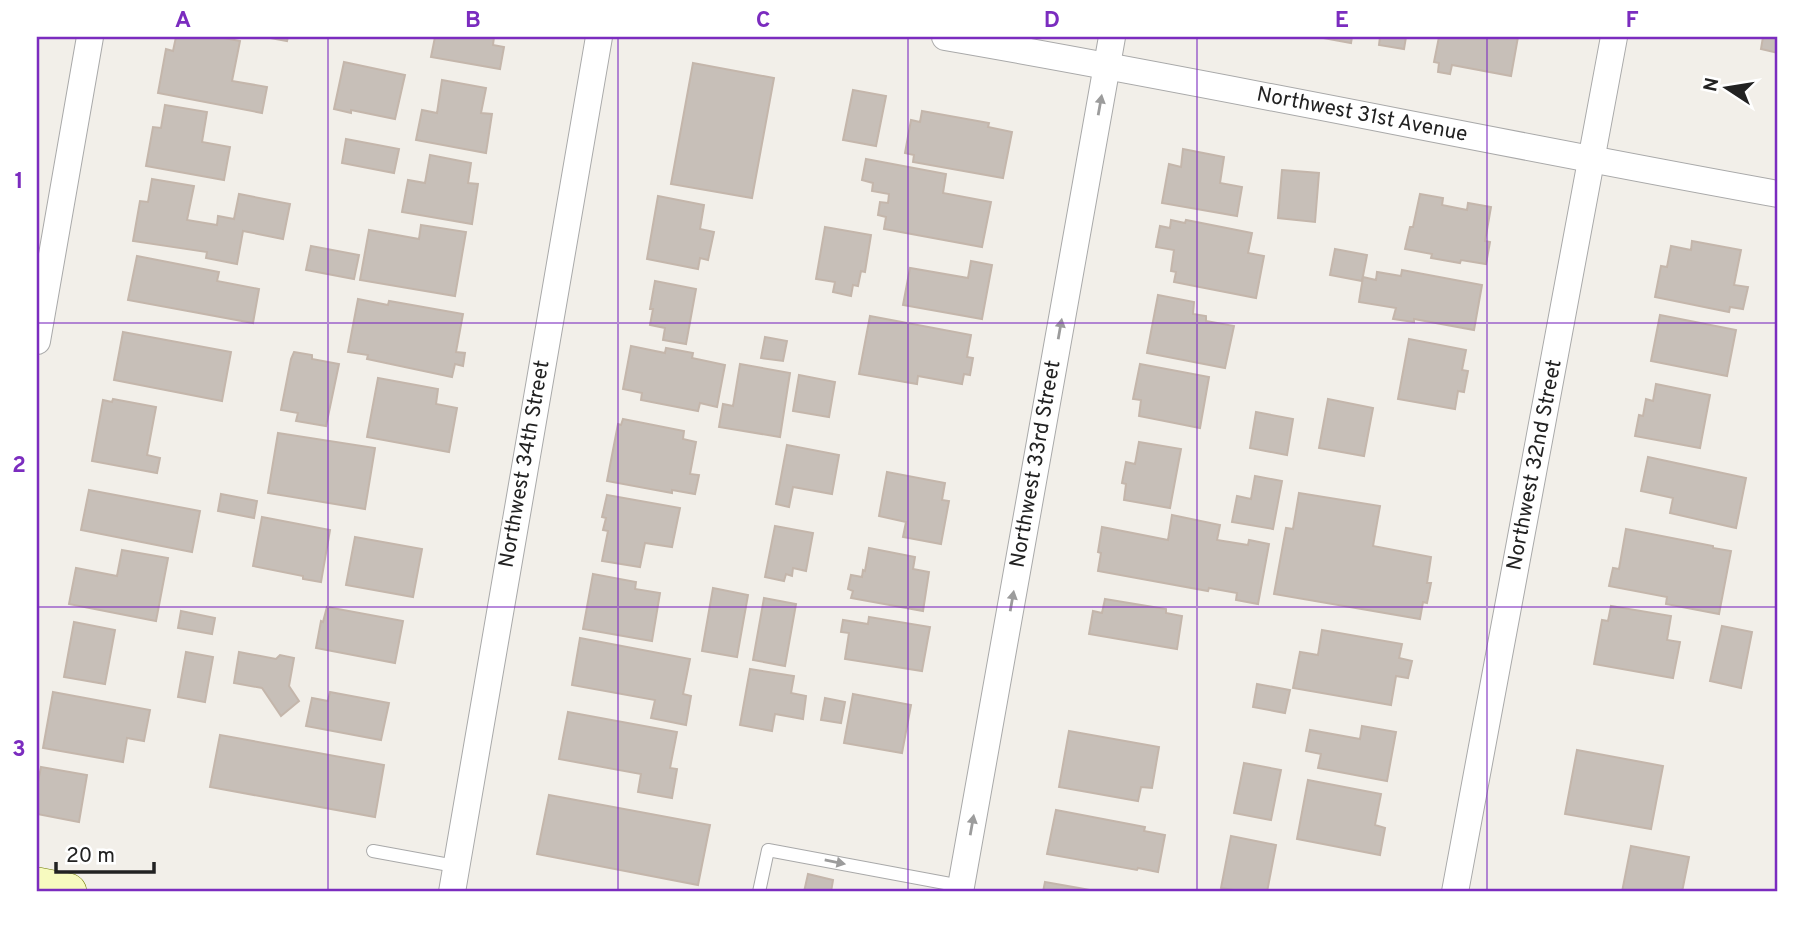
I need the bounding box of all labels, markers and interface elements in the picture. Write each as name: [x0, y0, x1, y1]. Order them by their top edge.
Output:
text: A: [175, 7, 191, 36]
text: B: [465, 7, 481, 36]
text: C: [756, 7, 770, 36]
text: D: [1044, 7, 1060, 36]
text: E: [1335, 7, 1349, 36]
text: F: [1625, 7, 1639, 36]
north arrow: [1692, 52, 1762, 122]
text: N: [1699, 76, 1725, 94]
street label: Northwest 31st Avenue: [1254, 81, 1470, 149]
one-way arrow: [1095, 94, 1106, 116]
text: 1: [14, 168, 24, 197]
one-way arrow: [1055, 318, 1066, 340]
street label: Northwest 32nd Street: [1501, 357, 1569, 573]
street label: Northwest 34th Street: [493, 358, 557, 570]
street label: Northwest 33rd Street: [1004, 358, 1068, 570]
text: 2: [12, 452, 26, 481]
one-way arrow: [1007, 590, 1018, 612]
text: 3: [12, 736, 26, 765]
one-way arrow: [967, 814, 978, 836]
scale bar: [56, 831, 154, 875]
text: 20 m: [66, 843, 115, 870]
one-way arrow: [824, 857, 846, 868]

